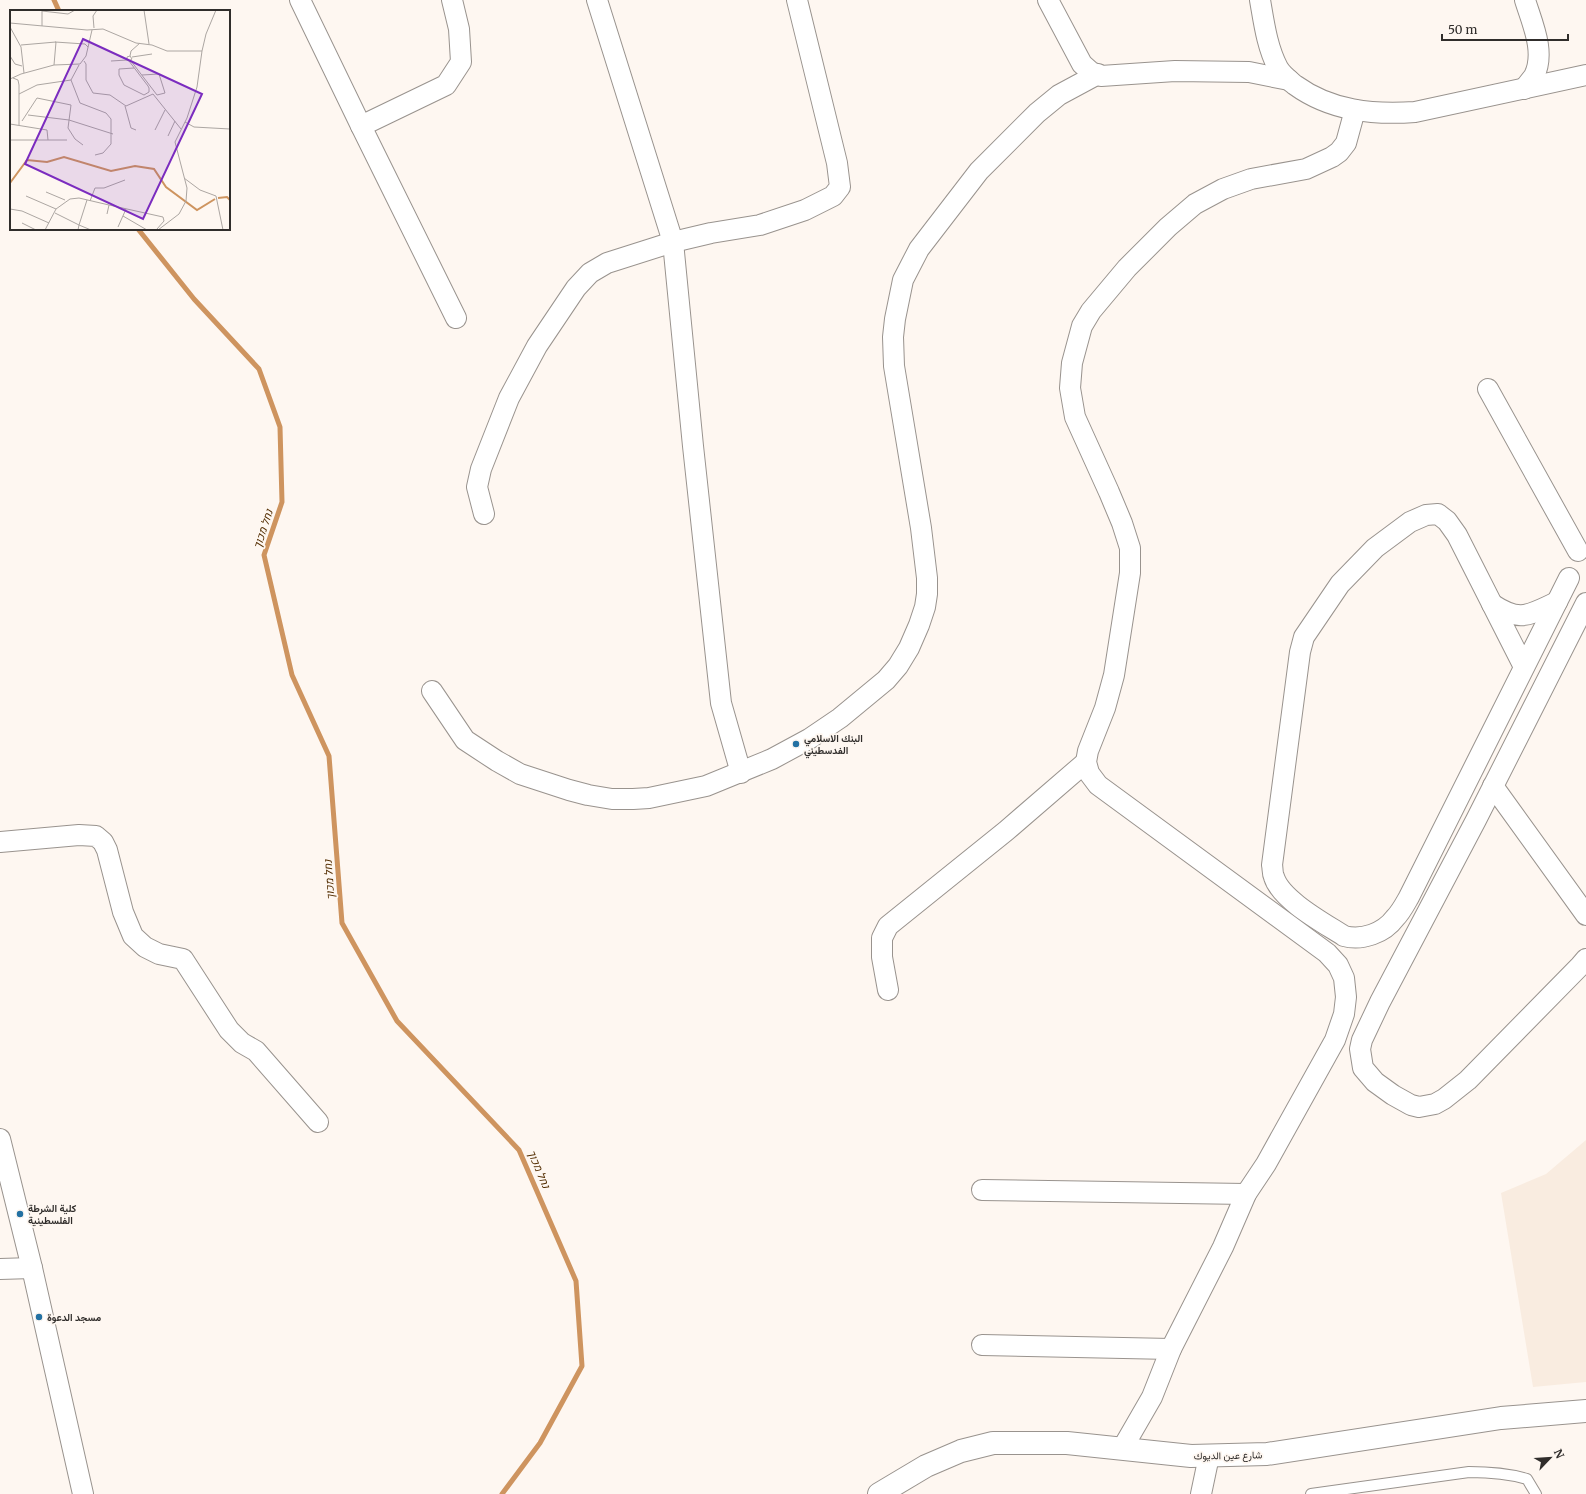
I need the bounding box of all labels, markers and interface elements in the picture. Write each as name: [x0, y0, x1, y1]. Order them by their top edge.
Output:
inset map: [10, 10, 230, 230]
scale bar: [1442, 16, 1568, 42]
text: 50 m: [1448, 22, 1477, 37]
water label: נחל מכוך: [250, 507, 276, 550]
place label: البنك الاسلامي الفدسطيني: [804, 732, 863, 759]
marker: البنك الاسلامي الفدسطيني: [791, 739, 801, 749]
water label: נחל מכוך: [321, 858, 337, 901]
water label: נחל מכוך: [525, 1148, 554, 1191]
place label: كلية الشرطة الفلسطينية: [28, 1202, 77, 1227]
marker: كلية الشرطة الفلسطينية: [15, 1209, 25, 1219]
place label: مسجد الدعوة: [47, 1311, 102, 1324]
marker: مسجد الدعوة: [34, 1312, 44, 1322]
north arrow: [1530, 1438, 1570, 1478]
text: N: [1551, 1447, 1567, 1461]
street label: شارع عين الديوك: [1194, 1448, 1263, 1463]

